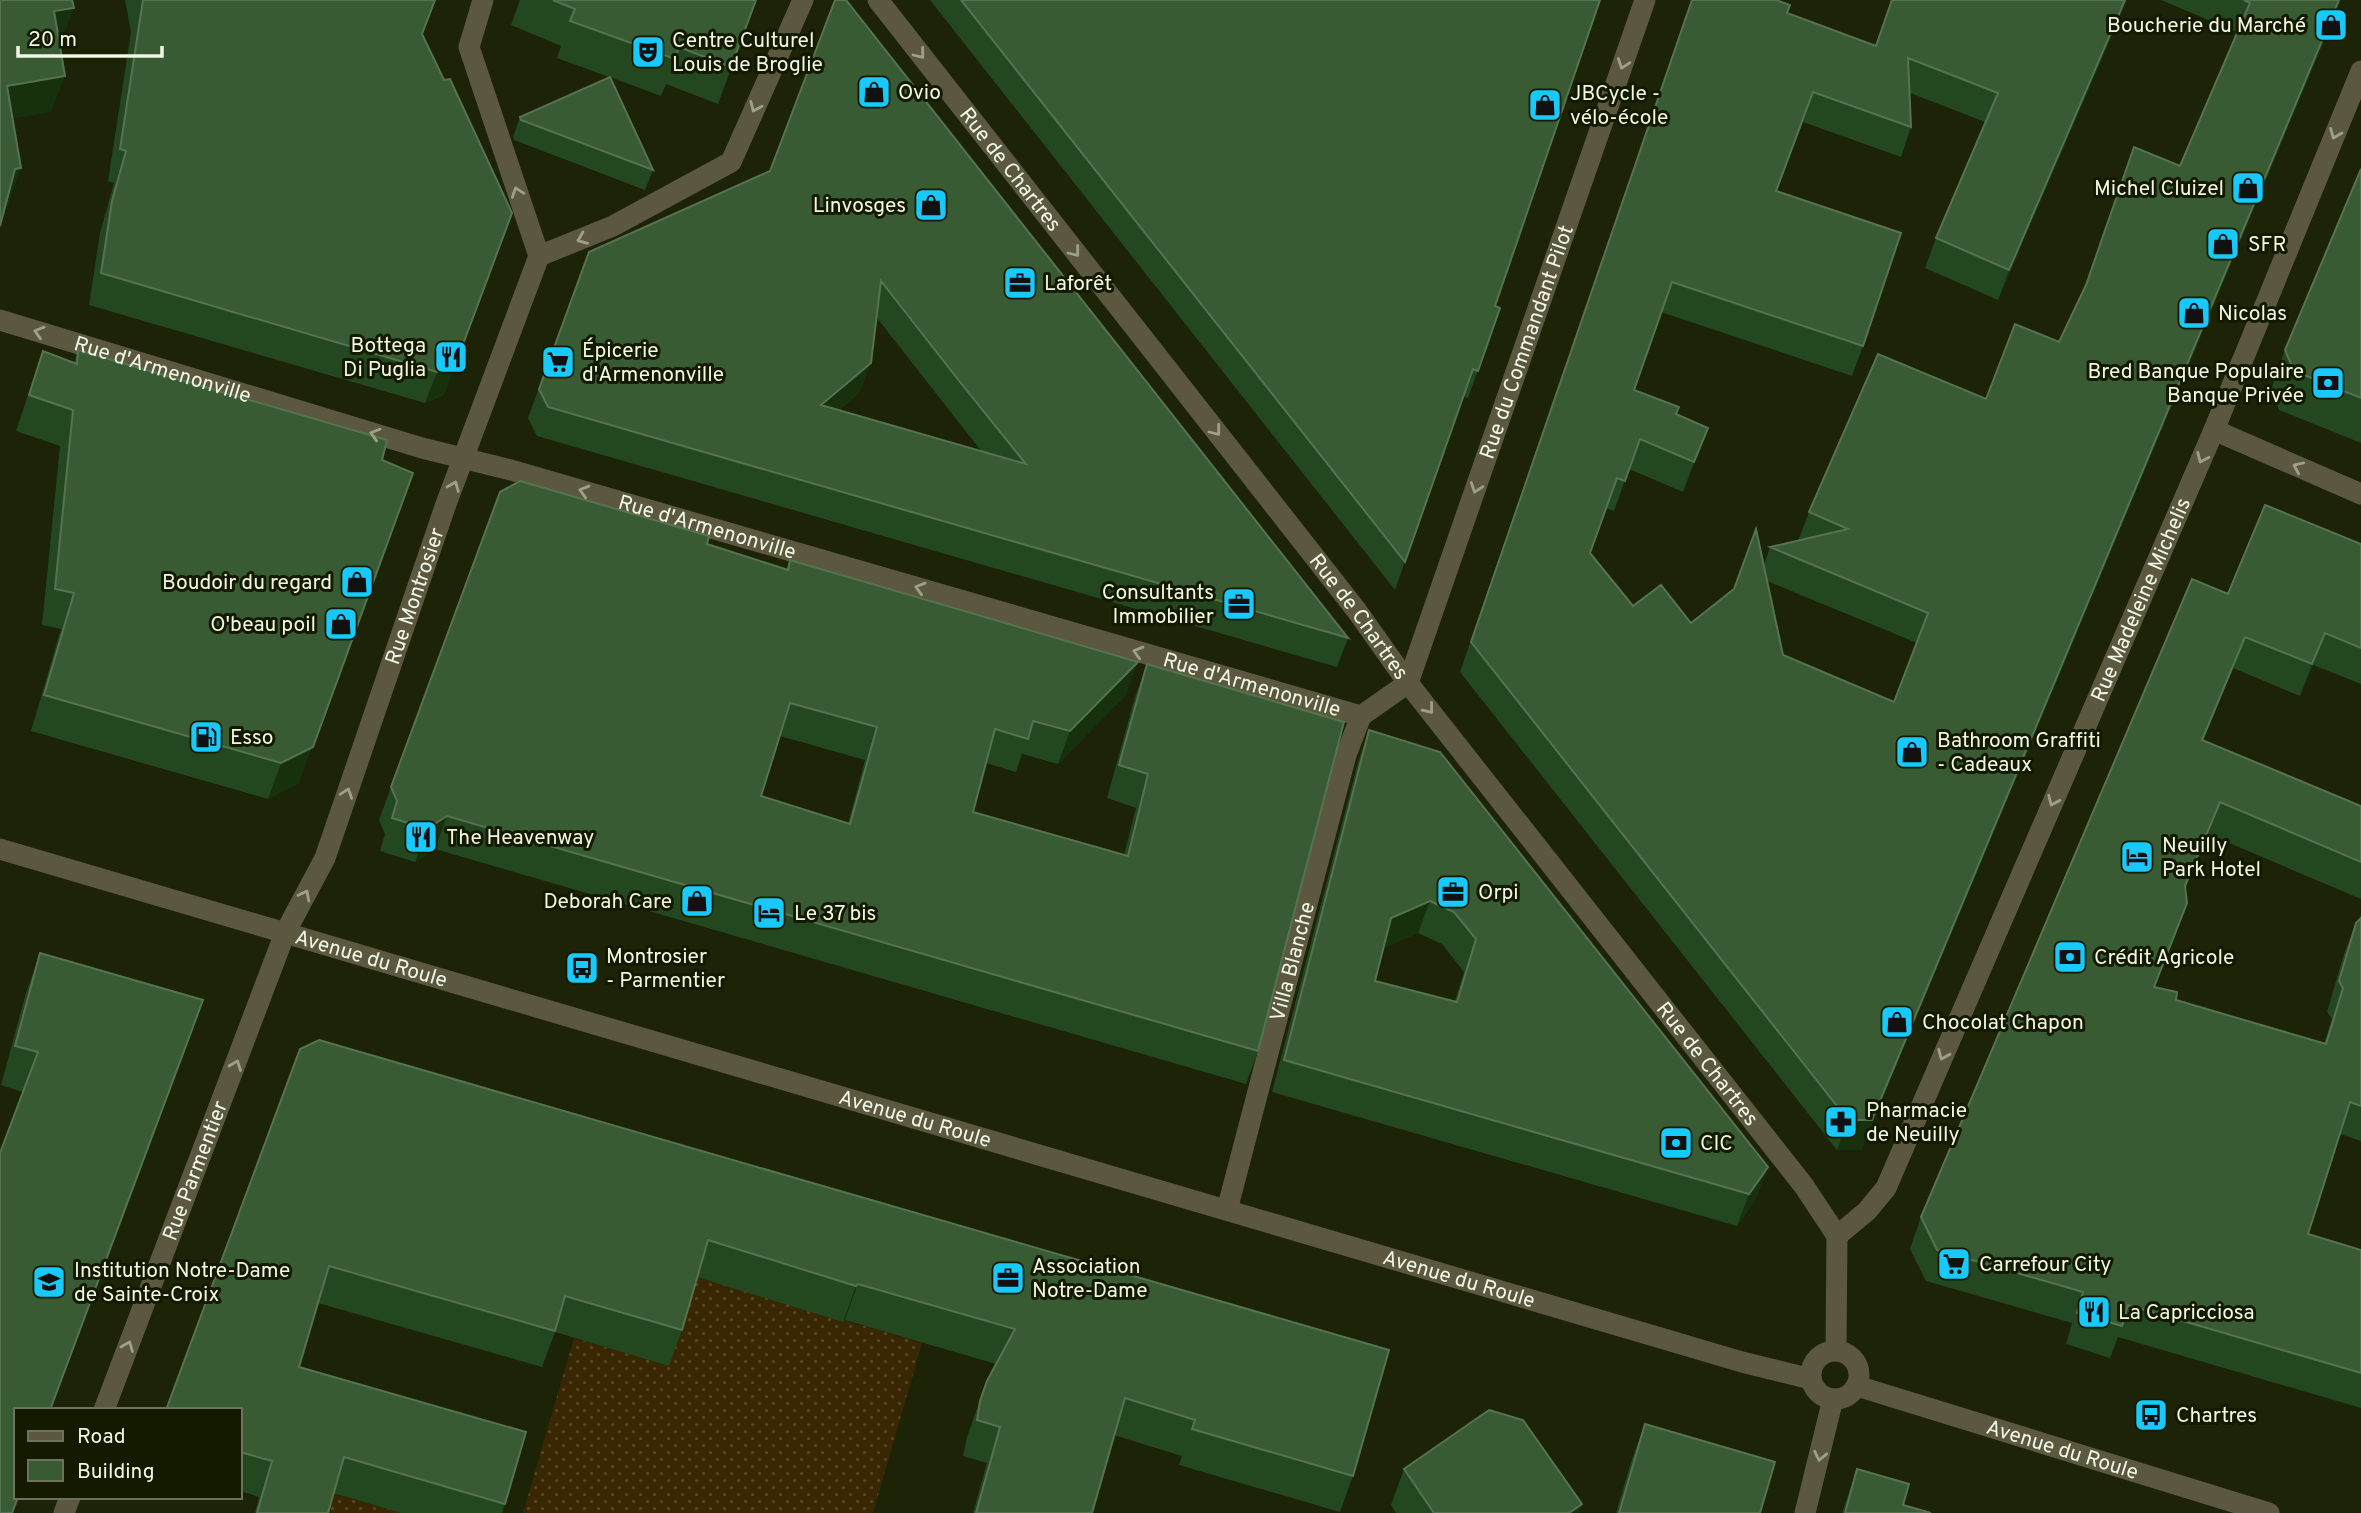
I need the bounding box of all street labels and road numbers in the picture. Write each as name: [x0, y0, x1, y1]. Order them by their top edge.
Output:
street label: Rue de Chartres: [952, 102, 1067, 238]
street label: Rue du Commandant Pilot: [1475, 222, 1581, 463]
street label: Rue d'Armenonville: [70, 331, 254, 410]
street label: Rue d'Armenonville: [615, 490, 799, 567]
street label: Rue Madeleine Michelis: [2086, 494, 2198, 706]
street label: Rue Montrosier: [380, 525, 452, 669]
street label: Rue de Chartres: [1302, 549, 1414, 686]
street label: Rue d'Armenonville: [1159, 647, 1344, 724]
street label: Villa Blanche: [1265, 899, 1322, 1025]
street label: Avenue du Roule: [291, 925, 450, 995]
street label: Rue de Chartres: [1649, 997, 1764, 1132]
street label: Avenue du Roule: [835, 1085, 994, 1155]
street label: Rue Parmentier: [157, 1097, 235, 1245]
street label: Avenue du Roule: [1379, 1245, 1538, 1315]
street label: Avenue du Roule: [1983, 1415, 2141, 1487]

